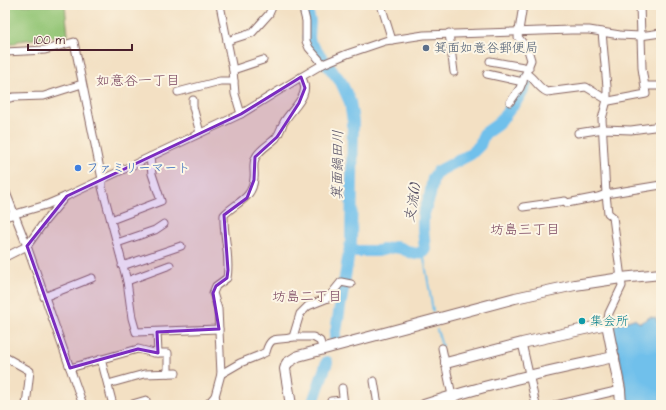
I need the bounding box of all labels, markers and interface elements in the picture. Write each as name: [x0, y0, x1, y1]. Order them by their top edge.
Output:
scale bar: [28, 26, 132, 52]
text: 100 m: [34, 32, 65, 49]
place label: 箕面如意谷郵便局: [434, 39, 538, 57]
marker: 箕面如意谷郵便局: [421, 43, 431, 53]
district label: 如意谷一丁目: [96, 71, 180, 91]
water label: 箕面鍋田川: [327, 130, 349, 200]
place label: ファミリーマート: [86, 159, 190, 177]
marker: ファミリーマート: [73, 163, 83, 173]
water label: 支流(1): [399, 180, 427, 224]
district label: 坊島三丁目: [490, 220, 560, 240]
district label: 坊島二丁目: [272, 287, 342, 307]
place label: 集会所: [590, 312, 629, 330]
marker: 集会所: [577, 316, 587, 326]

